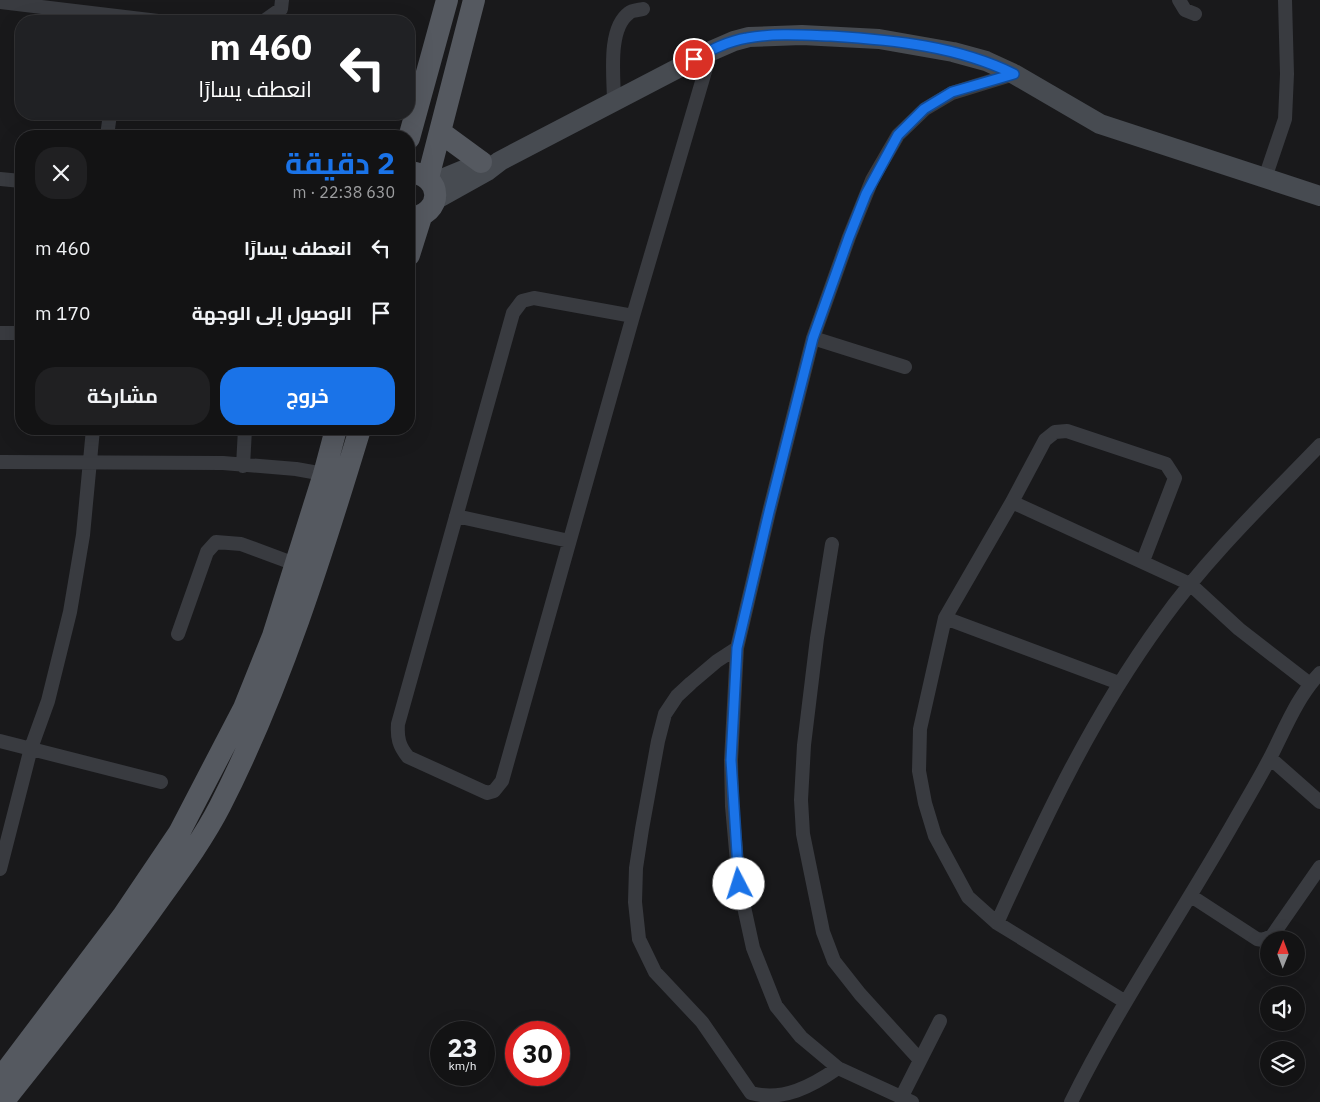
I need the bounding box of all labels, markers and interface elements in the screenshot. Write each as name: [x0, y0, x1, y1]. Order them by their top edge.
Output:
text: 460 m: [209, 24, 312, 70]
icon: left: [330, 35, 395, 100]
pin: [673, 38, 715, 80]
icon: arrive: [680, 45, 708, 73]
text: انعطف يسارًا: [198, 74, 312, 103]
text: 2 دقيقة: [285, 143, 395, 182]
button: close: [35, 147, 87, 199]
text: 630 m · 22:38: [293, 182, 395, 202]
icon: left: [367, 234, 395, 262]
text: 460 m: [35, 236, 90, 260]
text: انعطف يسارًا: [244, 236, 352, 260]
icon: arrive: [367, 299, 395, 327]
text: 170 m: [35, 301, 90, 325]
text: الوصول إلى الوجهة: [192, 301, 352, 325]
button: مشاركة: [35, 367, 210, 425]
button: خروج: [220, 367, 395, 425]
position arrow: [712, 857, 764, 909]
north arrow: [1260, 931, 1305, 976]
map controls: [1260, 931, 1305, 1086]
button: sound: [1260, 986, 1305, 1031]
speed limit sign: 30: [505, 1021, 570, 1086]
text: 23: [447, 1031, 478, 1064]
button: layers: [1260, 1041, 1305, 1086]
text: km/h: [448, 1058, 477, 1073]

